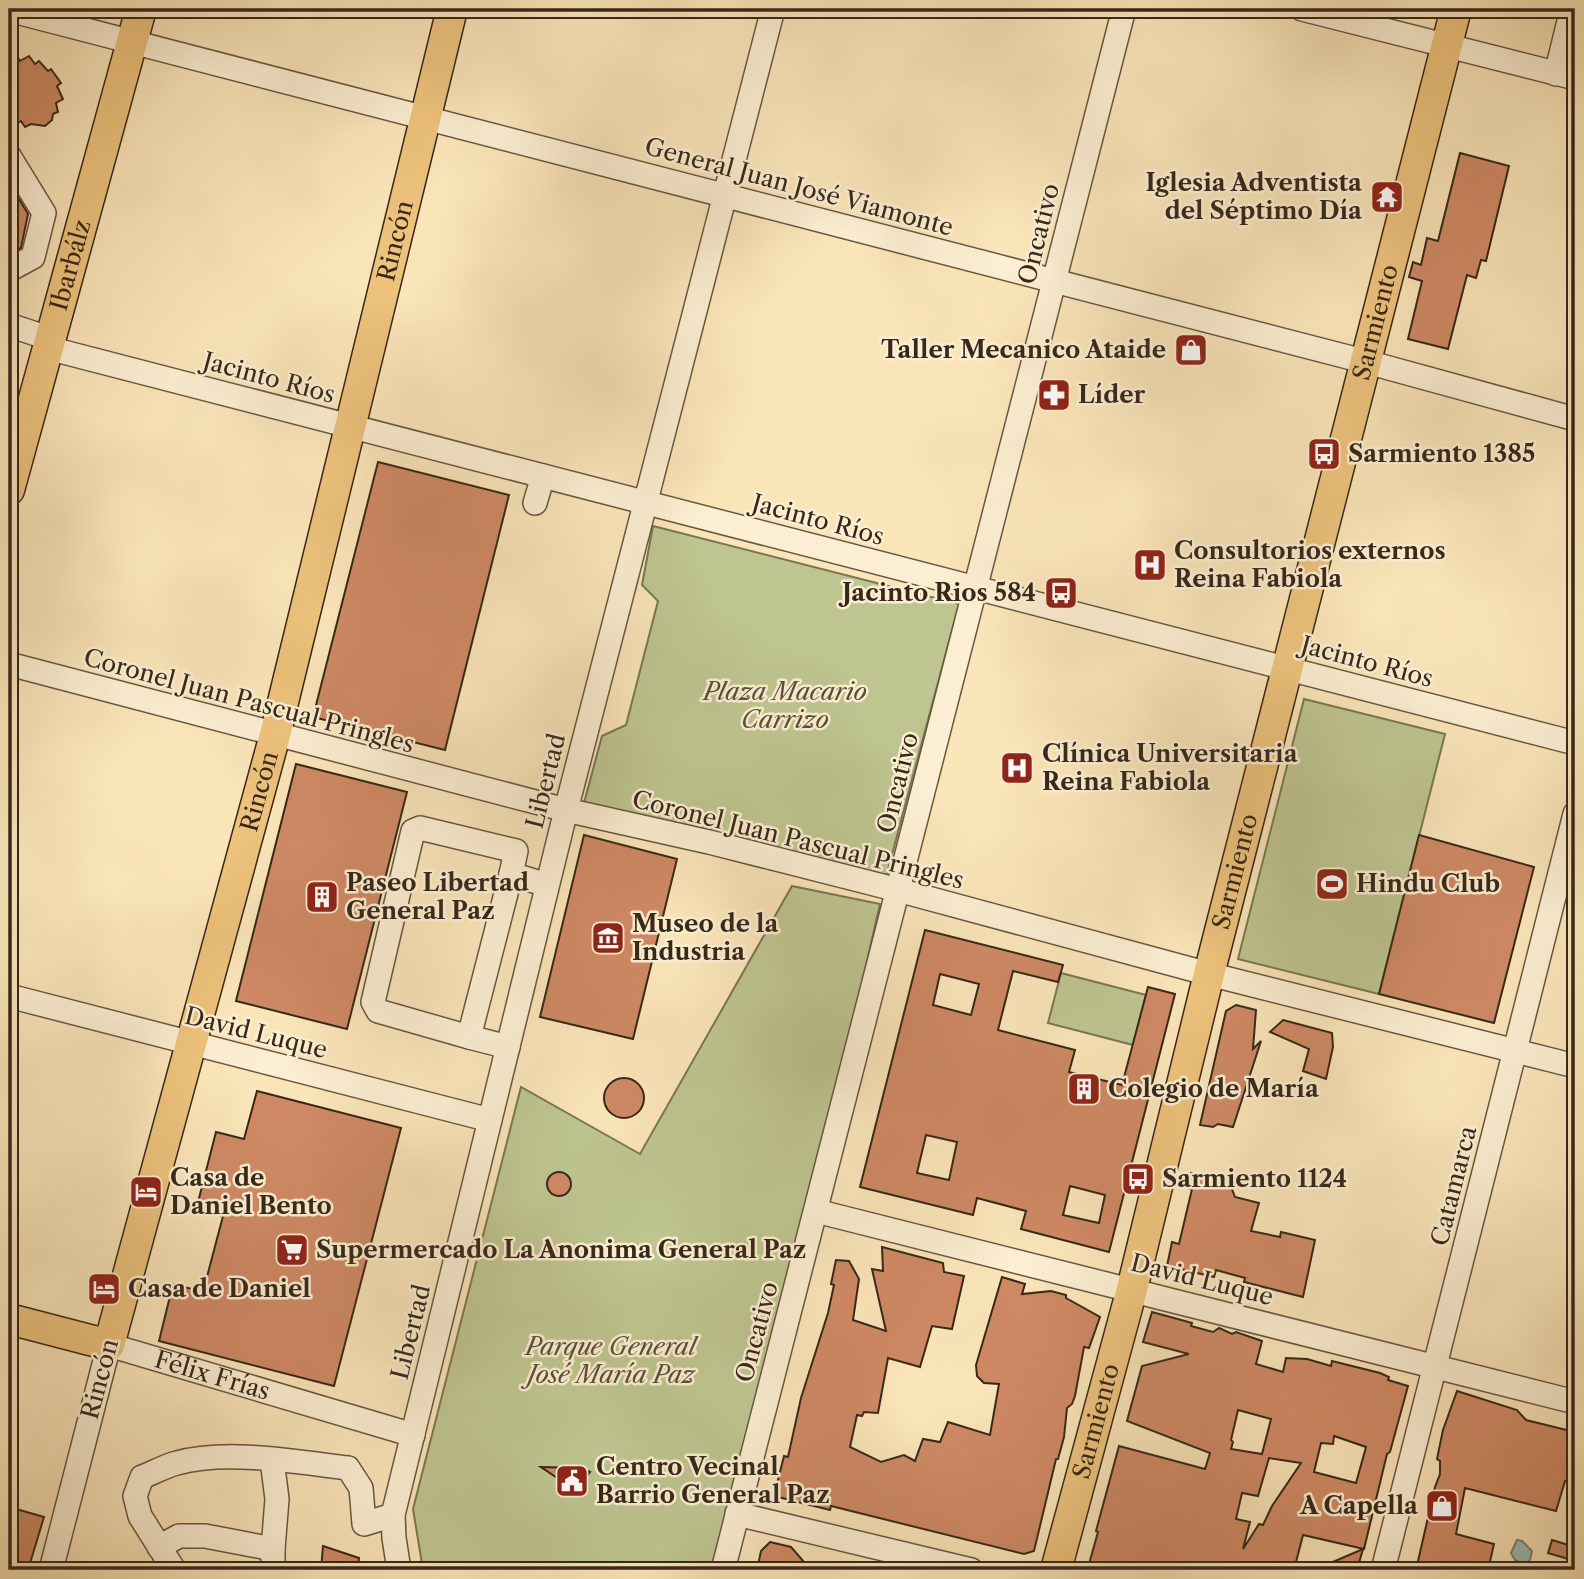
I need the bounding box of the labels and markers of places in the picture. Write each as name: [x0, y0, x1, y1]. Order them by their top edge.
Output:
place label: Iglesia Adventista del Séptimo Día: [1146, 168, 1363, 225]
temple icon: Iglesia Adventista del Séptimo Día: [1368, 178, 1406, 216]
shop icon: Taller Mecanico Ataide: [1172, 331, 1210, 369]
place label: Taller Mecanico Ataide: [881, 335, 1166, 364]
pharmacy icon: Líder: [1035, 376, 1073, 414]
place label: Líder: [1078, 380, 1145, 409]
bus stop icon: Sarmiento 1385: [1305, 435, 1343, 473]
place label: Sarmiento 1385: [1348, 439, 1535, 468]
place label: Consultorios externos Reina Fabiola: [1174, 536, 1446, 593]
hospital icon: Consultorios externos Reina Fabiola: [1131, 546, 1169, 584]
bus stop icon: Jacinto Rios 584: [1042, 574, 1080, 612]
place label: Jacinto Rios 584: [838, 578, 1036, 607]
place label: Clínica Universitaria Reina Fabiola: [1042, 739, 1299, 796]
hospital icon: Clínica Universitaria Reina Fabiola: [998, 749, 1036, 787]
sports icon: Hindu Club: [1313, 865, 1351, 903]
place label: Paseo Libertad General Paz: [346, 868, 529, 925]
place label: Hindu Club: [1356, 869, 1500, 898]
building icon: Paseo Libertad General Paz: [303, 878, 341, 916]
place label: Museo de la Industria: [632, 909, 779, 966]
museum icon: Museo de la Industria: [589, 919, 627, 957]
building icon: Colegio de María: [1065, 1070, 1103, 1108]
place label: Colegio de María: [1108, 1074, 1320, 1103]
bus stop icon: Sarmiento 1124: [1119, 1160, 1157, 1198]
place label: Casa de Daniel Bento: [170, 1163, 332, 1220]
place label: Sarmiento 1124: [1162, 1164, 1347, 1193]
hotel icon: Casa de Daniel Bento: [127, 1173, 165, 1211]
supermarket icon: Supermercado La Anonima General Paz: [273, 1231, 311, 1269]
place label: Supermercado La Anonima General Paz: [316, 1235, 806, 1264]
hotel icon: Casa de Daniel: [85, 1270, 123, 1308]
place label: Casa de Daniel: [128, 1274, 311, 1303]
place label: Centro Vecinal Barrio General Paz: [596, 1452, 830, 1509]
public building icon: Centro Vecinal Barrio General Paz: [553, 1462, 591, 1500]
shop icon: A Capella: [1423, 1487, 1461, 1525]
place label: A Capella: [1299, 1491, 1419, 1520]

